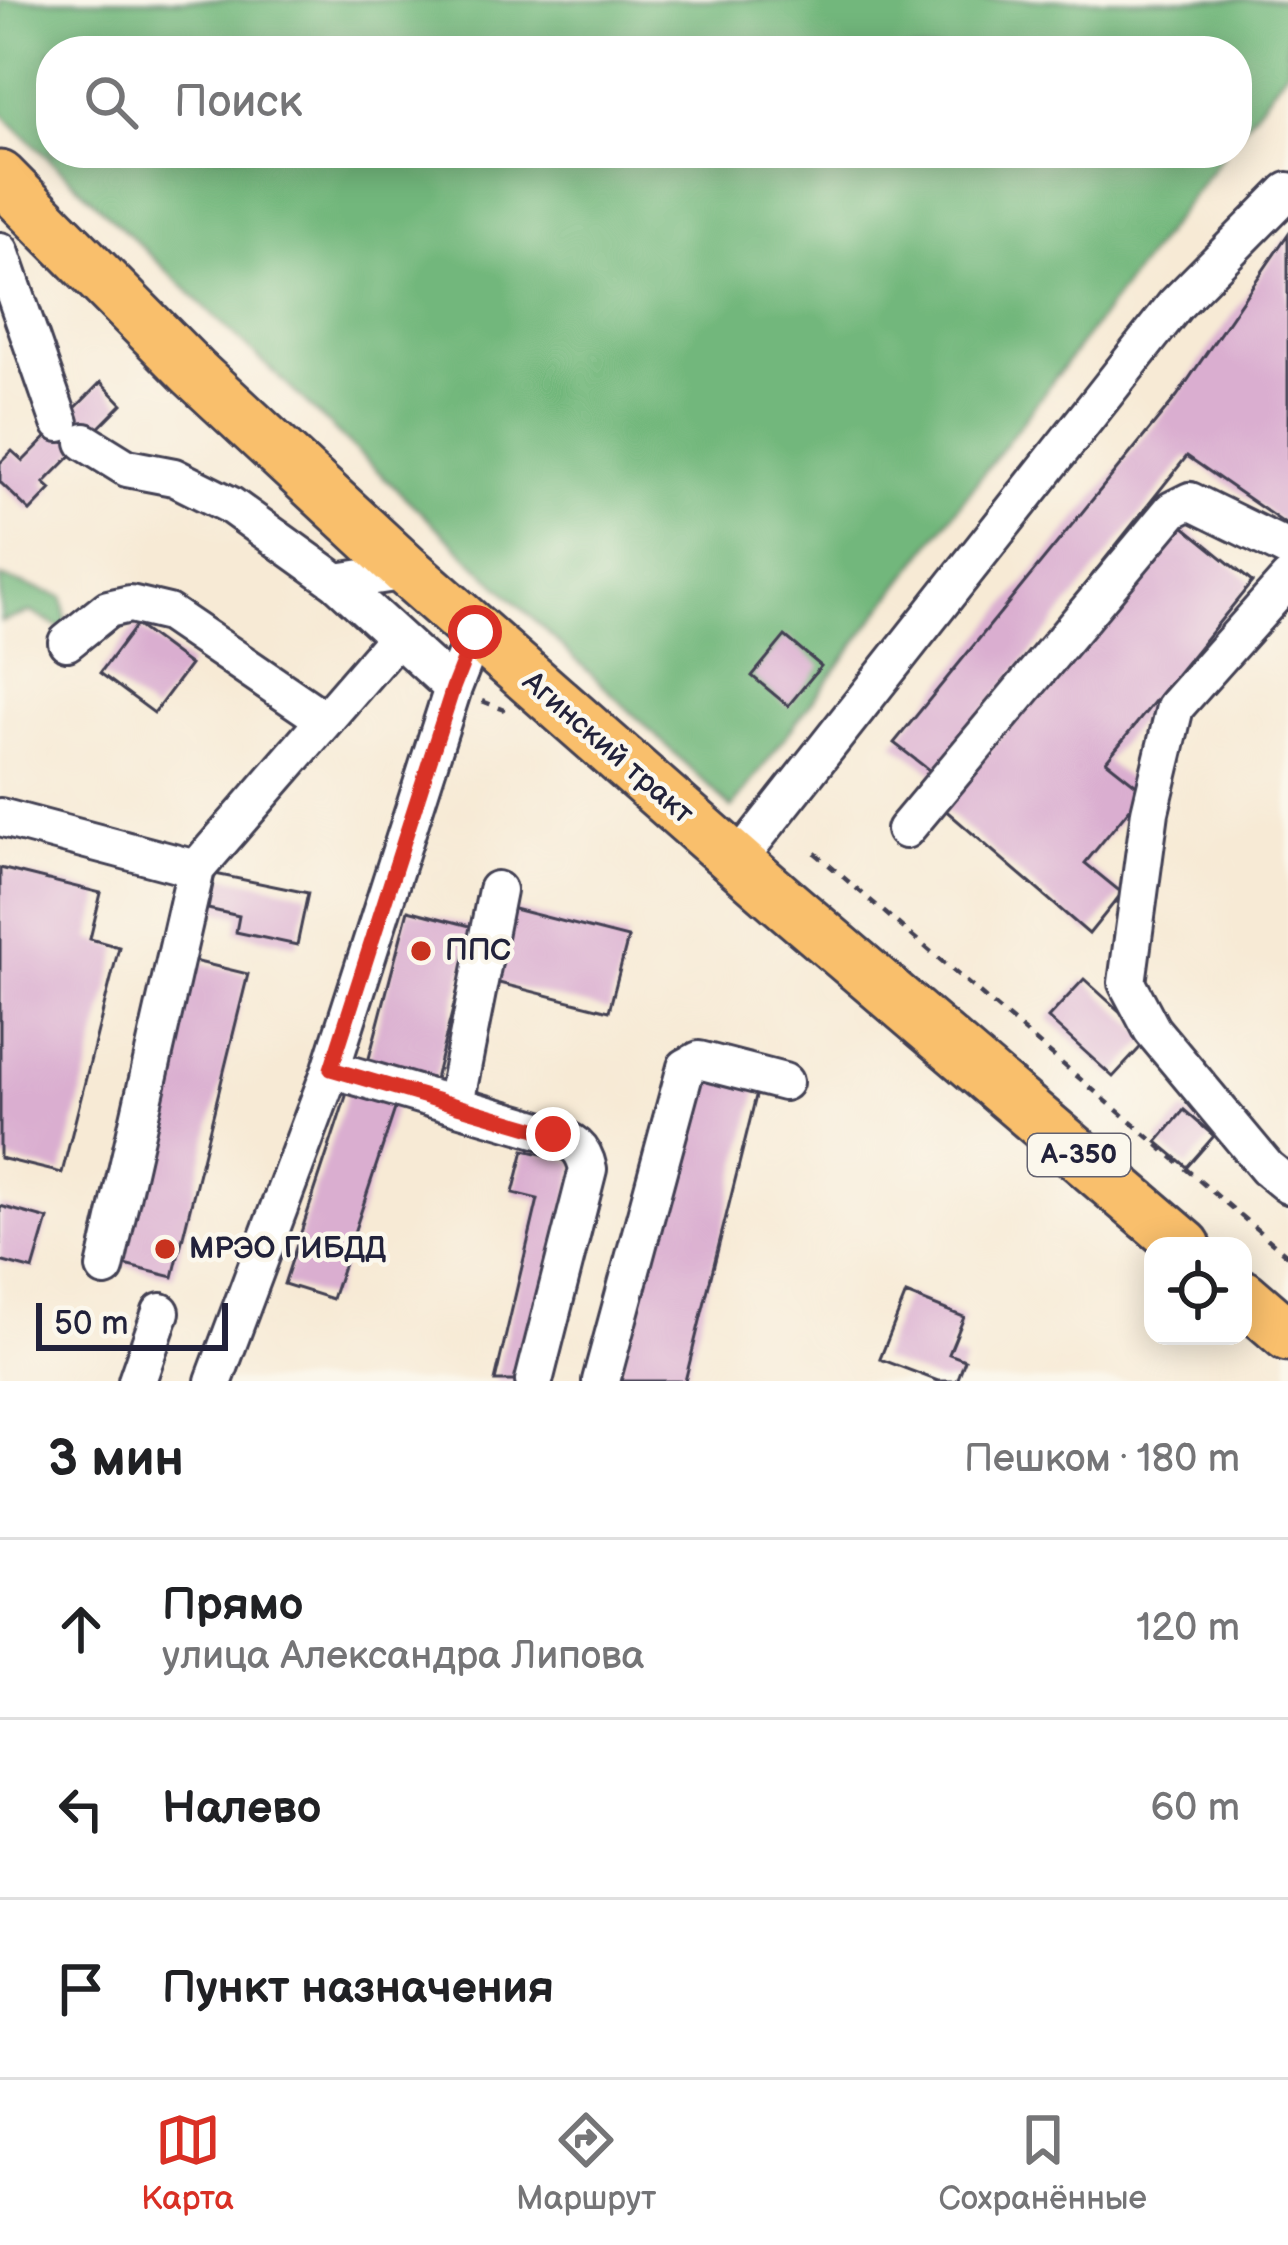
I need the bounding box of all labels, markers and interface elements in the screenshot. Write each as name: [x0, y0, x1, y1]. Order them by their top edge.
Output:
search box: [36, 36, 1252, 168]
icon: search: [78, 69, 144, 135]
text: Поиск: [174, 75, 302, 130]
route start: [448, 605, 502, 659]
street label: Агинский тракт: [514, 663, 701, 832]
place label: ППС: [445, 933, 511, 969]
marker: ППС: [408, 938, 434, 964]
route end: [526, 1107, 580, 1161]
road number: А-350: [1028, 1134, 1130, 1176]
place label: МРЭО ГИБДД: [189, 1231, 386, 1267]
marker: МРЭО ГИБДД: [152, 1236, 178, 1262]
map controls: [1144, 1237, 1252, 1345]
button: locate: [1144, 1237, 1252, 1345]
scale bar: [36, 1297, 228, 1350]
text: 50 m: [54, 1304, 129, 1344]
text: 3 мин: [48, 1429, 184, 1490]
text: Пешком · 180 m: [964, 1436, 1240, 1483]
text: Прямо: [162, 1578, 303, 1633]
icon: ahead: [48, 1596, 114, 1662]
text: 120 m: [1136, 1605, 1240, 1652]
text: улица Александра Липова: [162, 1633, 645, 1680]
icon: left: [48, 1776, 114, 1842]
text: Налево: [162, 1781, 321, 1836]
text: 60 m: [1150, 1785, 1240, 1832]
icon: arrive: [48, 1956, 114, 2022]
text: Пункт назначения: [162, 1961, 554, 2016]
tab: Карта: [141, 2107, 234, 2219]
tab: Маршрут: [516, 2107, 656, 2219]
tab: Сохранённые: [938, 2107, 1147, 2219]

